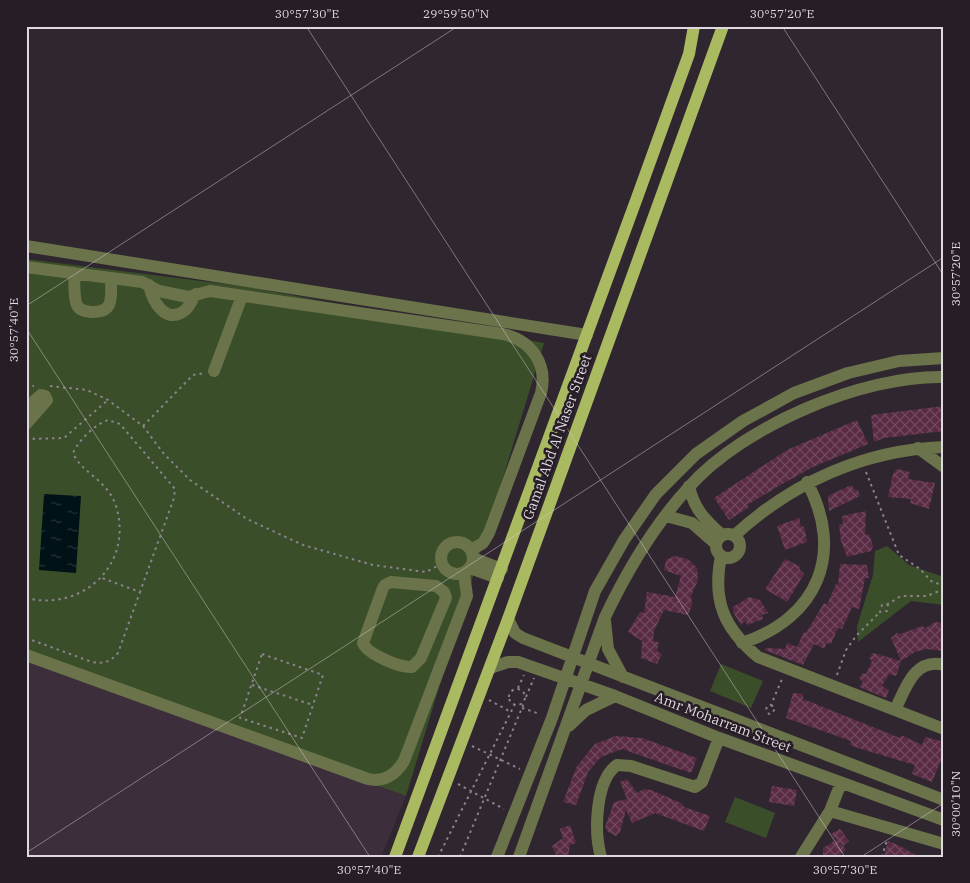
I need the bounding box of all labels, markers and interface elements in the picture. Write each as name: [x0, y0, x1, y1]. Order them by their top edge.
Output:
text: 30°57'30"E: [275, 6, 339, 21]
text: 29°59'50"N: [423, 6, 489, 21]
text: 30°57'20"E: [750, 6, 814, 21]
text: 30°57'20"E: [948, 242, 963, 306]
text: 30°57'40"E: [6, 298, 21, 362]
street label: Gamal Abd Al Naser Street: [519, 352, 595, 522]
street label: Amr Moharram Street: [652, 688, 794, 756]
text: 30°00'10"N: [948, 771, 963, 837]
text: 30°57'40"E: [337, 862, 401, 877]
text: 30°57'30"E: [813, 862, 877, 877]

